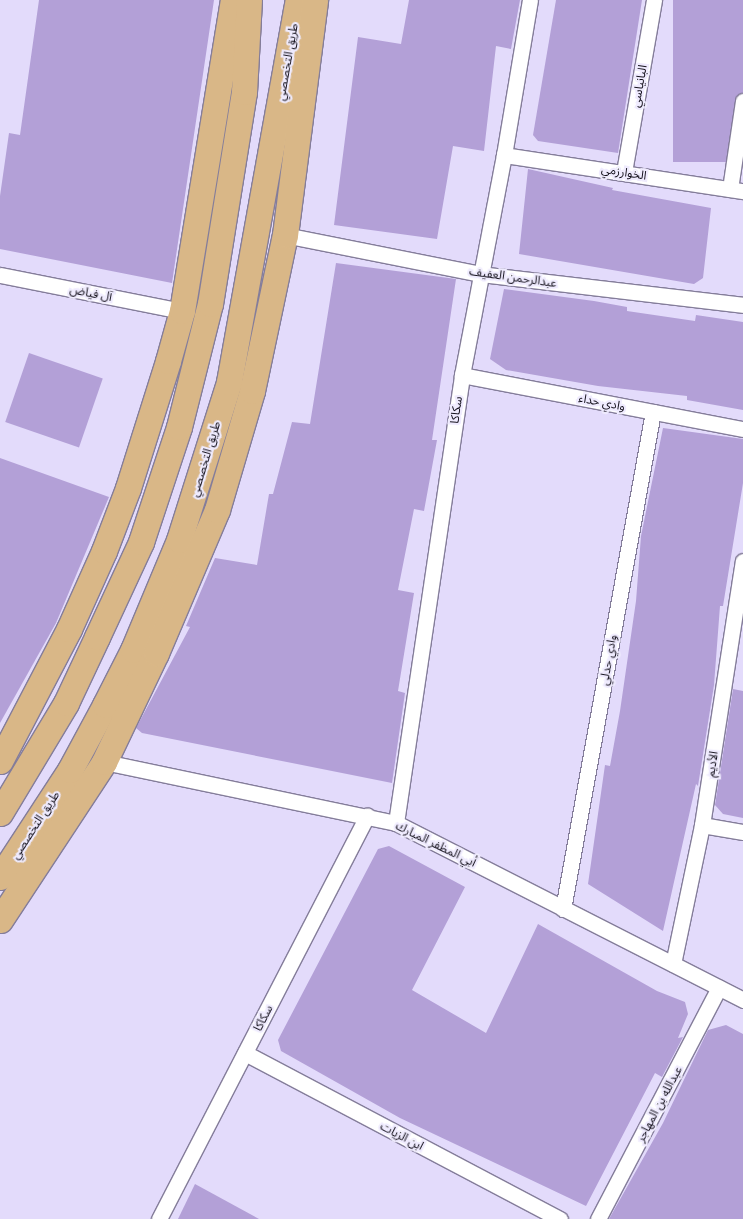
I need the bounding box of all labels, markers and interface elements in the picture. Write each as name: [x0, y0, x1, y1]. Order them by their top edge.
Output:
street label: طريق التخصصي: [273, 22, 301, 102]
street label: البانياسي: [628, 64, 650, 108]
street label: الخوارزمي: [600, 161, 648, 183]
street label: عبدالرحمن العفيف: [468, 264, 558, 290]
street label: آل فياض: [69, 282, 113, 304]
street label: وادي حداء: [578, 390, 626, 414]
street label: سكاكا: [447, 395, 465, 425]
street label: طريق التخصصي: [187, 419, 223, 499]
street label: وادي حدلي: [596, 634, 620, 686]
street label: الأديم: [703, 750, 721, 778]
street label: طريق التخصصي: [8, 788, 62, 862]
street label: أبي المظفر المبارك: [393, 818, 479, 870]
street label: سكاكا: [250, 1003, 276, 1033]
street label: عبدالله بن المهاجر: [633, 1064, 685, 1144]
street label: ابن الزيات: [378, 1119, 426, 1153]

